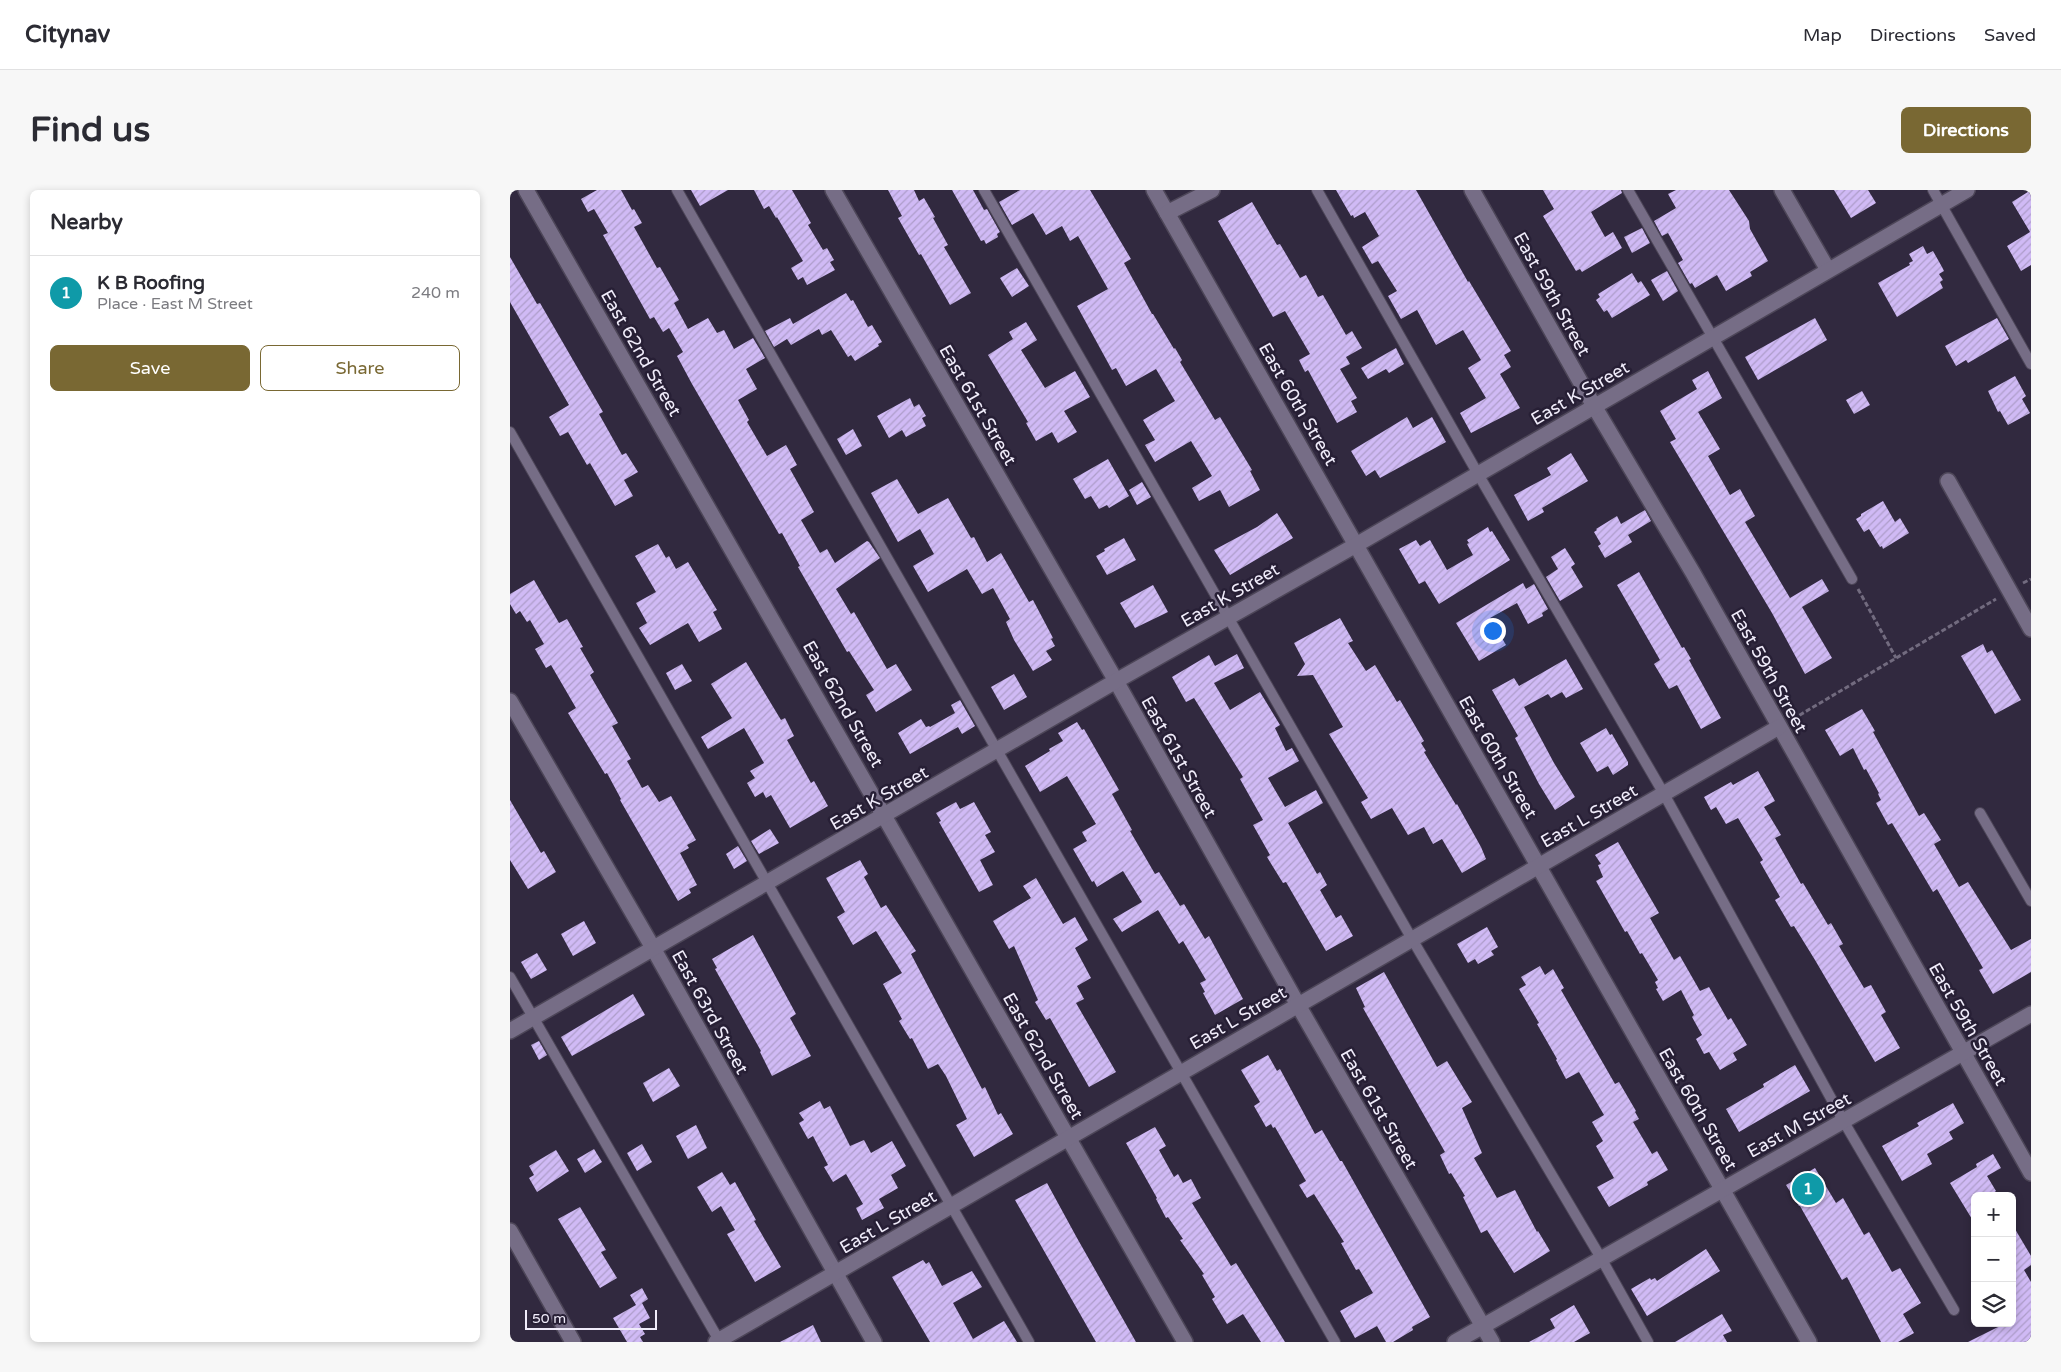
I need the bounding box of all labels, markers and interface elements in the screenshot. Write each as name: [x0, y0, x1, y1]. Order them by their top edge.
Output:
text: Citynav: [25, 20, 110, 49]
text: Map: [1803, 24, 1842, 46]
text: Directions: [1870, 24, 1956, 46]
text: Saved: [1984, 24, 2036, 46]
button: Directions: [1901, 107, 2031, 153]
text: Find us: [30, 109, 150, 151]
text: Nearby: [50, 210, 123, 235]
street label: East 59th Street: [1509, 228, 1595, 360]
text: K B Roofing: [97, 272, 205, 294]
text: 1: [61, 283, 71, 303]
text: 240 m: [411, 283, 460, 303]
street label: East 62nd Street: [596, 286, 686, 420]
text: Place · East M Street: [97, 294, 253, 314]
street label: East 60th Street: [1254, 339, 1342, 469]
street label: East 61st Street: [935, 341, 1022, 469]
button: Save: [50, 345, 250, 391]
button: Share: [260, 345, 460, 391]
street label: East K Street: [1527, 356, 1633, 430]
street label: East K Street: [1177, 558, 1283, 632]
street label: East 59th Street: [1726, 605, 1812, 737]
your location: [1480, 618, 1506, 644]
street label: East 62nd Street: [798, 637, 888, 771]
street label: East 61st Street: [1136, 692, 1222, 822]
street label: East 60th Street: [1454, 692, 1542, 822]
street label: East K Street: [826, 761, 932, 835]
street label: East L Street: [1537, 779, 1641, 853]
street label: East 63rd Street: [667, 946, 753, 1078]
street label: East 59th Street: [1924, 959, 2012, 1089]
street label: East L Street: [1186, 981, 1290, 1055]
street label: East 62nd Street: [998, 989, 1088, 1123]
street label: East 60th Street: [1654, 1044, 1742, 1174]
street label: East 61st Street: [1336, 1045, 1423, 1173]
street label: East M Street: [1743, 1087, 1855, 1163]
pin: 1: [1792, 1170, 1824, 1208]
street label: East L Street: [836, 1185, 940, 1259]
map controls: [1971, 1192, 2016, 1327]
button: +: [1971, 1192, 2016, 1237]
button: −: [1971, 1237, 2016, 1282]
button: layers: [1971, 1282, 2016, 1327]
scale bar: [525, 1307, 658, 1330]
text: 50 m: [532, 1310, 566, 1327]

